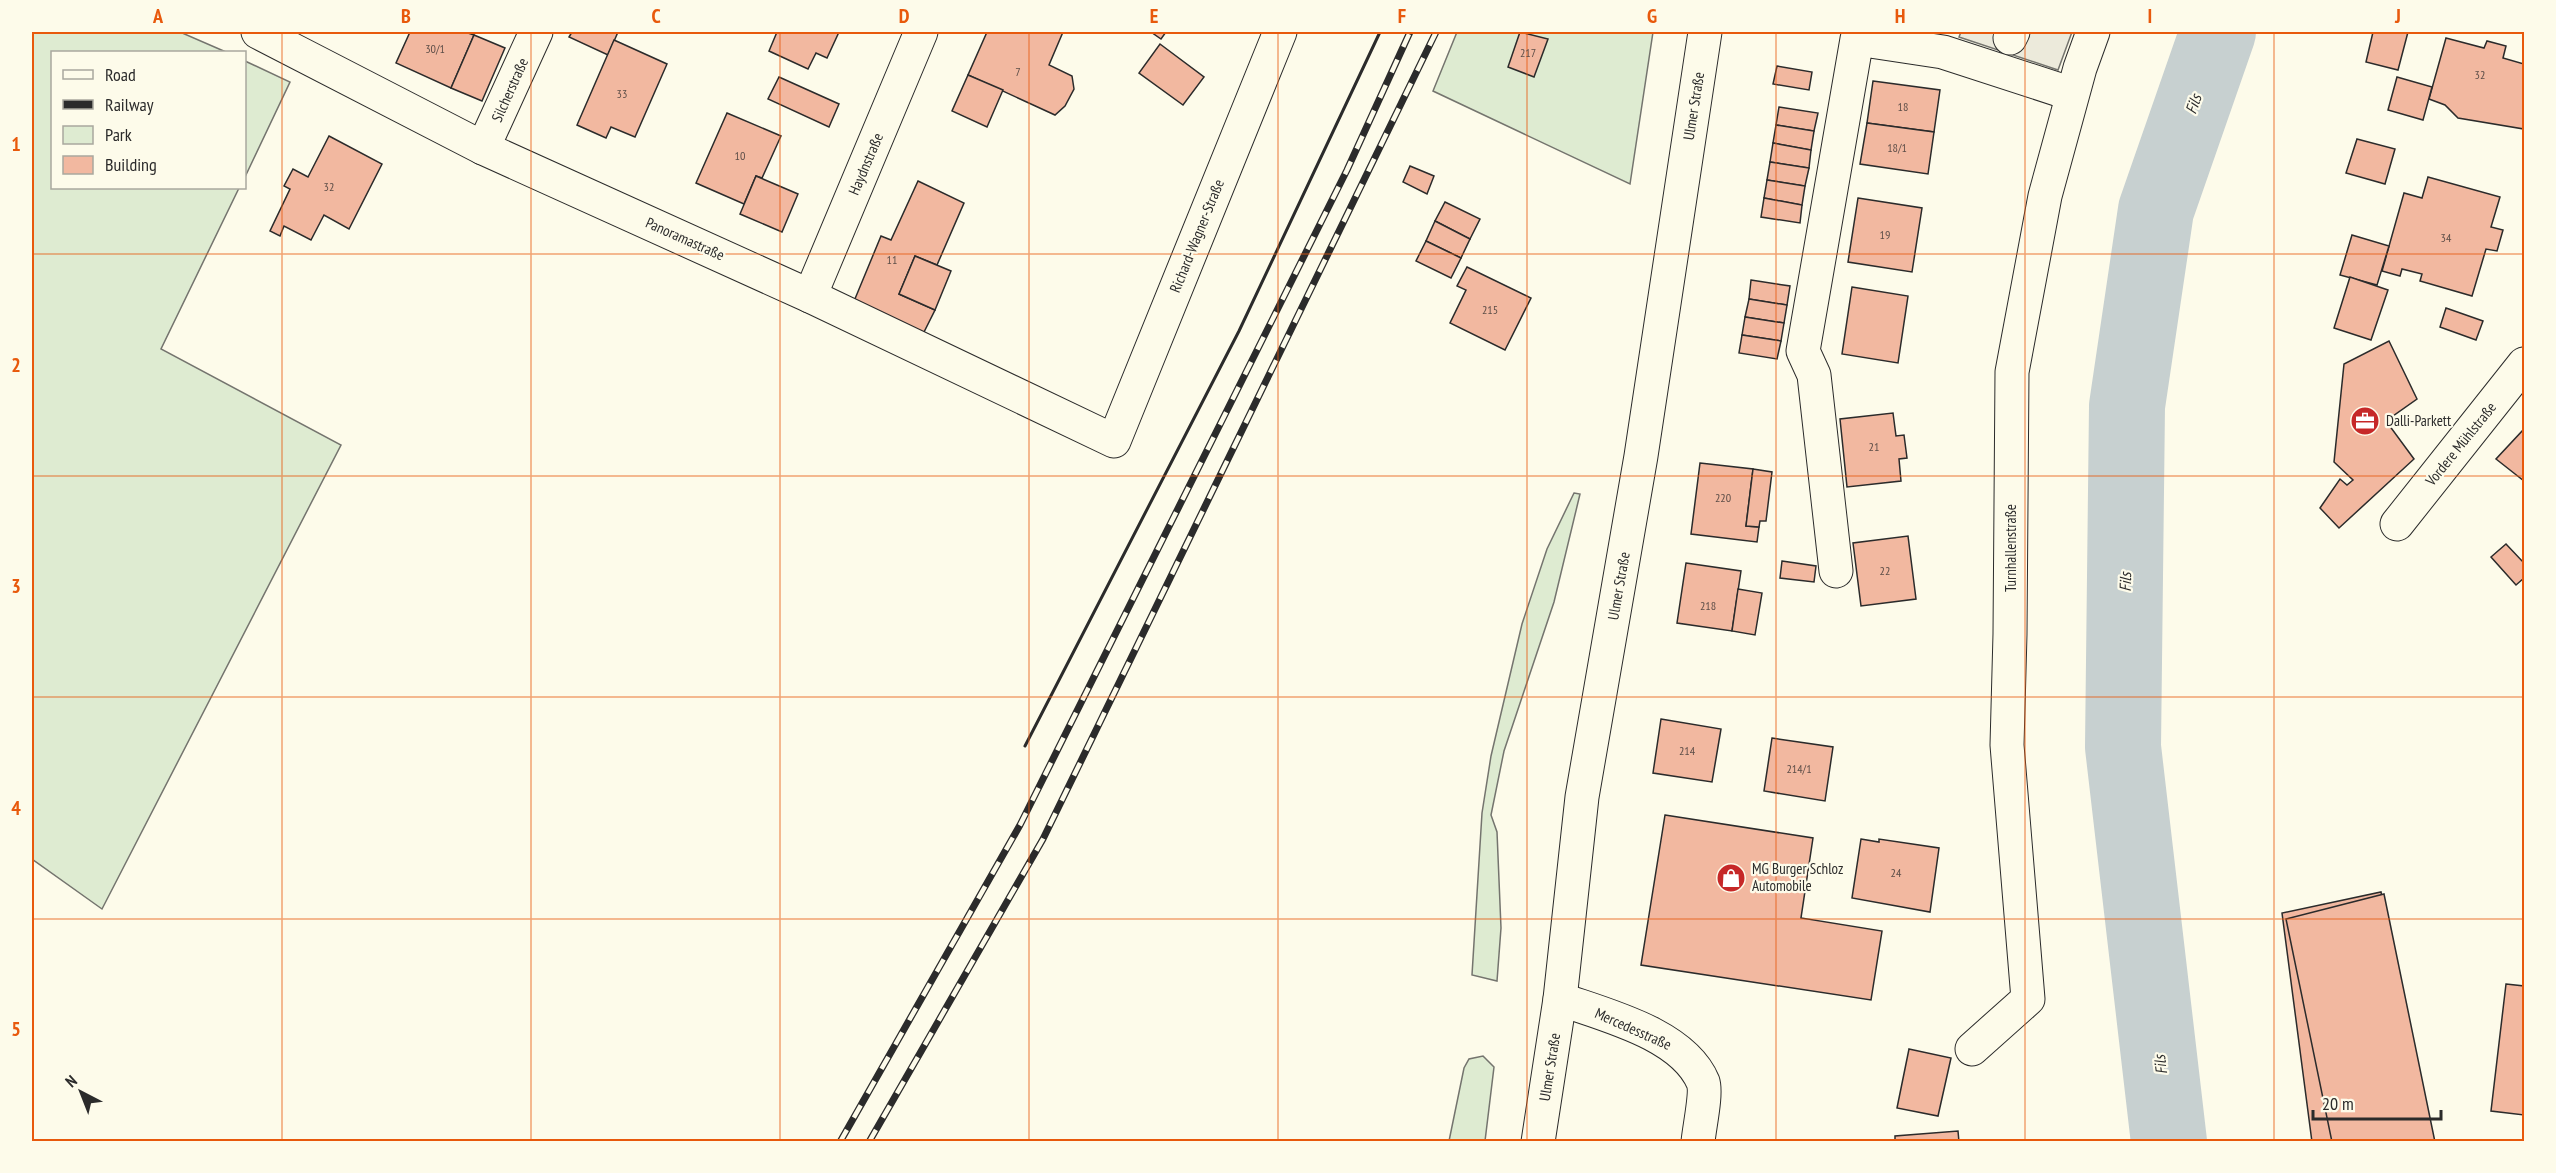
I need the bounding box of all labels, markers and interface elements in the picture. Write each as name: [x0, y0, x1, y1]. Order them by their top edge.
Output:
text: A: [152, 3, 164, 29]
text: B: [401, 3, 411, 29]
text: C: [651, 3, 661, 29]
text: D: [899, 3, 910, 29]
text: E: [1150, 3, 1158, 29]
text: F: [1398, 3, 1406, 29]
text: G: [1647, 3, 1657, 29]
text: H: [1895, 3, 1905, 29]
text: I: [2148, 3, 2152, 29]
text: J: [2394, 3, 2401, 29]
house number: 30/1: [425, 41, 445, 56]
house number: 217: [1520, 45, 1536, 60]
legend: [51, 51, 246, 189]
street label: Silcherstraße: [487, 55, 532, 125]
text: Road: [105, 63, 136, 86]
house number: 7: [1015, 64, 1021, 79]
house number: 32: [2475, 67, 2485, 82]
street label: Ulmer Straße: [1679, 70, 1708, 141]
house number: 33: [617, 86, 627, 101]
water label: Fils: [2180, 90, 2206, 116]
text: Railway: [105, 93, 154, 116]
house number: 18: [1898, 99, 1908, 114]
text: Park: [105, 123, 132, 146]
street label: Haydnstraße: [844, 130, 887, 198]
text: 1: [11, 131, 21, 157]
house number: 18/1: [1887, 140, 1907, 155]
house number: 10: [735, 148, 745, 163]
text: Building: [105, 153, 157, 176]
street label: Richard-Wagner-Straße: [1165, 176, 1228, 295]
house number: 32: [324, 179, 334, 194]
street label: Panoramastraße: [643, 213, 727, 264]
house number: 19: [1880, 227, 1890, 242]
house number: 34: [2441, 230, 2452, 245]
house number: 11: [887, 252, 897, 267]
house number: 215: [1482, 302, 1498, 317]
text: 2: [11, 352, 21, 378]
street label: Vordere Mühlstraße: [2421, 398, 2500, 490]
office icon: Dalli-Parkett: [2349, 405, 2381, 437]
place label: Dalli-Parkett: [2386, 411, 2451, 430]
house number: 21: [1869, 439, 1879, 454]
house number: 220: [1715, 490, 1731, 505]
street label: Turnhallenstraße: [2001, 504, 2020, 592]
street label: Ulmer Straße: [1603, 550, 1634, 621]
house number: 22: [1880, 563, 1890, 578]
water label: Fils: [2115, 571, 2135, 592]
text: 3: [11, 573, 21, 599]
house number: 218: [1700, 598, 1716, 613]
house number: 214: [1679, 743, 1696, 758]
house number: 214/1: [1786, 761, 1812, 776]
text: 4: [11, 795, 21, 821]
place label: MG Burger Schloz Automobile: [1752, 859, 1843, 895]
shop icon: MG Burger Schloz Automobile: [1715, 862, 1747, 894]
house number: 24: [1891, 865, 1902, 880]
street label: Mercedesstraße: [1592, 1003, 1674, 1054]
text: 5: [11, 1016, 21, 1042]
street label: Ulmer Straße: [1535, 1031, 1564, 1102]
water label: Fils: [2149, 1053, 2171, 1076]
north arrow: [51, 1062, 111, 1122]
text: N: [61, 1071, 81, 1091]
scale bar: [2313, 1083, 2440, 1121]
text: 20 m: [2322, 1092, 2354, 1115]

